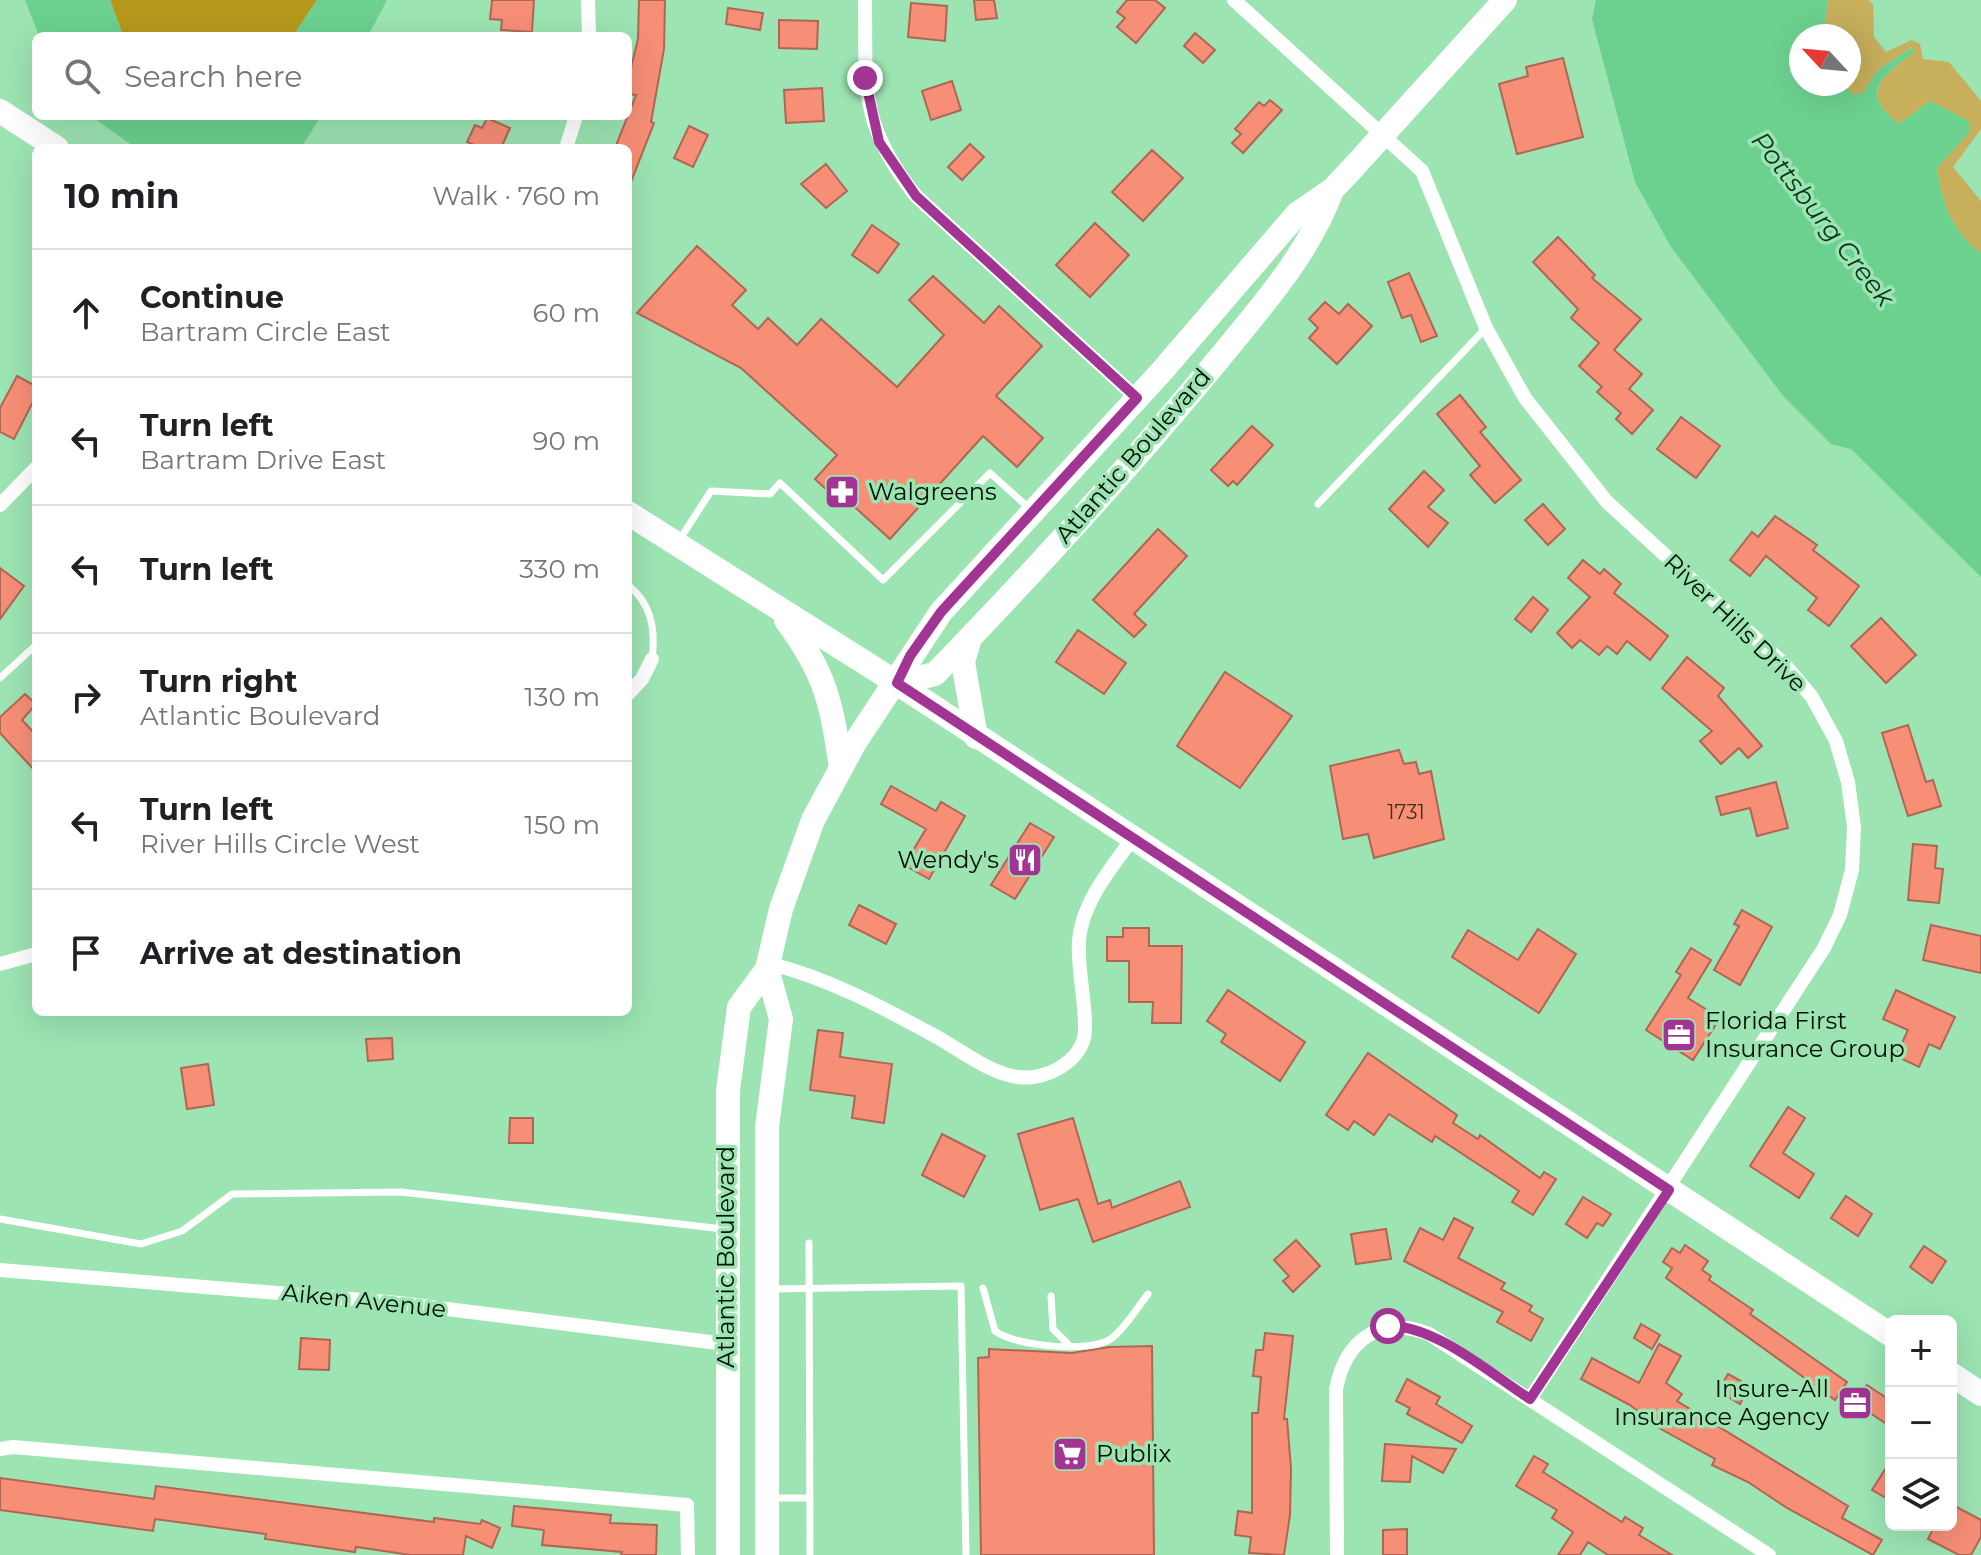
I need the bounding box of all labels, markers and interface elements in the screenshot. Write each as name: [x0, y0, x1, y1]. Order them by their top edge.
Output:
north arrow: [1789, 24, 1861, 96]
search box: [32, 32, 632, 120]
icon: search: [60, 54, 104, 98]
text: Search here: [124, 58, 302, 95]
route end: [847, 60, 883, 96]
water label: Pottsburg Creek: [1745, 125, 1902, 314]
text: 10 min: [64, 175, 179, 217]
text: Walk · 760 m: [432, 180, 600, 212]
text: Continue: [140, 279, 284, 316]
icon: ahead: [64, 291, 108, 335]
text: 60 m: [533, 297, 600, 329]
text: Bartram Circle East: [140, 316, 391, 348]
street label: Atlantic Boulevard: [1049, 362, 1216, 549]
text: Turn left: [140, 407, 273, 444]
icon: left: [64, 419, 108, 463]
text: 90 m: [533, 425, 600, 457]
text: Bartram Drive East: [140, 444, 386, 476]
pharmacy icon: Walgreens: [823, 473, 861, 511]
place label: Walgreens: [868, 477, 997, 506]
icon: left: [64, 547, 108, 591]
street label: River Hills Drive: [1658, 547, 1813, 698]
text: Turn left: [140, 551, 273, 588]
text: 330 m: [519, 553, 600, 585]
text: Turn right: [140, 663, 297, 700]
icon: right: [64, 675, 108, 719]
text: 130 m: [524, 681, 600, 713]
text: Atlantic Boulevard: [140, 700, 380, 732]
text: Turn left: [140, 791, 273, 828]
house number: 1731: [1387, 800, 1425, 824]
icon: left: [64, 803, 108, 847]
text: 150 m: [524, 809, 600, 841]
text: River Hills Circle West: [140, 828, 420, 860]
restaurant icon: Wendy's: [1006, 841, 1044, 879]
place label: Wendy's: [897, 845, 999, 874]
icon: arrive: [64, 931, 108, 975]
text: Arrive at destination: [140, 935, 462, 972]
place label: Florida First Insurance Group: [1705, 1006, 1905, 1063]
office icon: Florida First Insurance Group: [1660, 1016, 1698, 1054]
street label: Atlantic Boulevard: [711, 1146, 740, 1368]
street label: Aiken Avenue: [280, 1277, 448, 1324]
route start: [1370, 1308, 1406, 1344]
map controls: [1885, 1315, 1957, 1531]
button: +: [1885, 1315, 1957, 1387]
place label: Insure-All Insurance Agency: [1614, 1374, 1829, 1431]
office icon: Insure-All Insurance Agency: [1836, 1384, 1874, 1422]
button: −: [1885, 1387, 1957, 1459]
supermarket icon: Publix: [1051, 1435, 1089, 1473]
place label: Publix: [1096, 1439, 1172, 1468]
button: layers: [1885, 1459, 1957, 1531]

